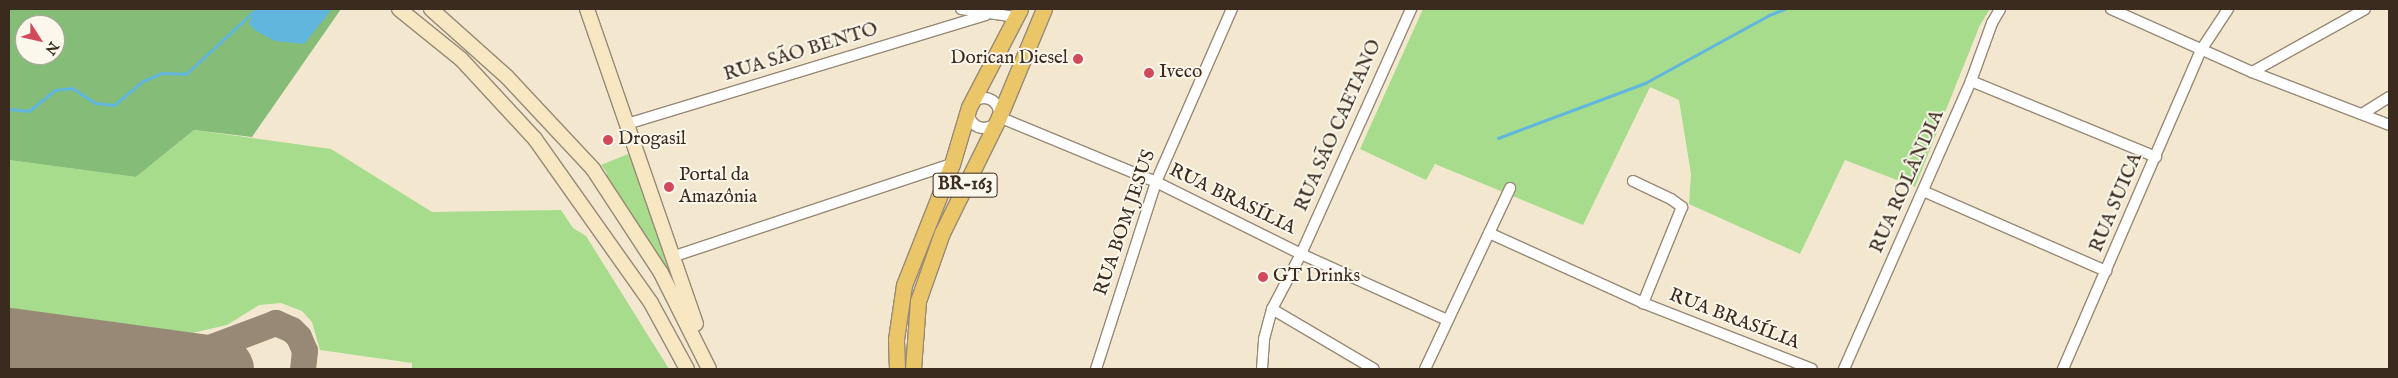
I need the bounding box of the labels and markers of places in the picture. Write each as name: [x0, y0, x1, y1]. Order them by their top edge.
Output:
place label: Dorican Diesel: [950, 48, 1068, 70]
marker: Dorican Diesel: [1072, 53, 1084, 65]
place label: Iveco: [1159, 62, 1202, 84]
marker: Iveco: [1143, 67, 1155, 79]
place label: Drogasil: [618, 129, 686, 151]
marker: Drogasil: [602, 134, 614, 146]
place label: Portal da Amazônia: [679, 165, 757, 209]
marker: Portal da Amazônia: [663, 181, 675, 193]
place label: GT Drinks: [1273, 266, 1360, 288]
marker: GT Drinks: [1257, 271, 1269, 283]

